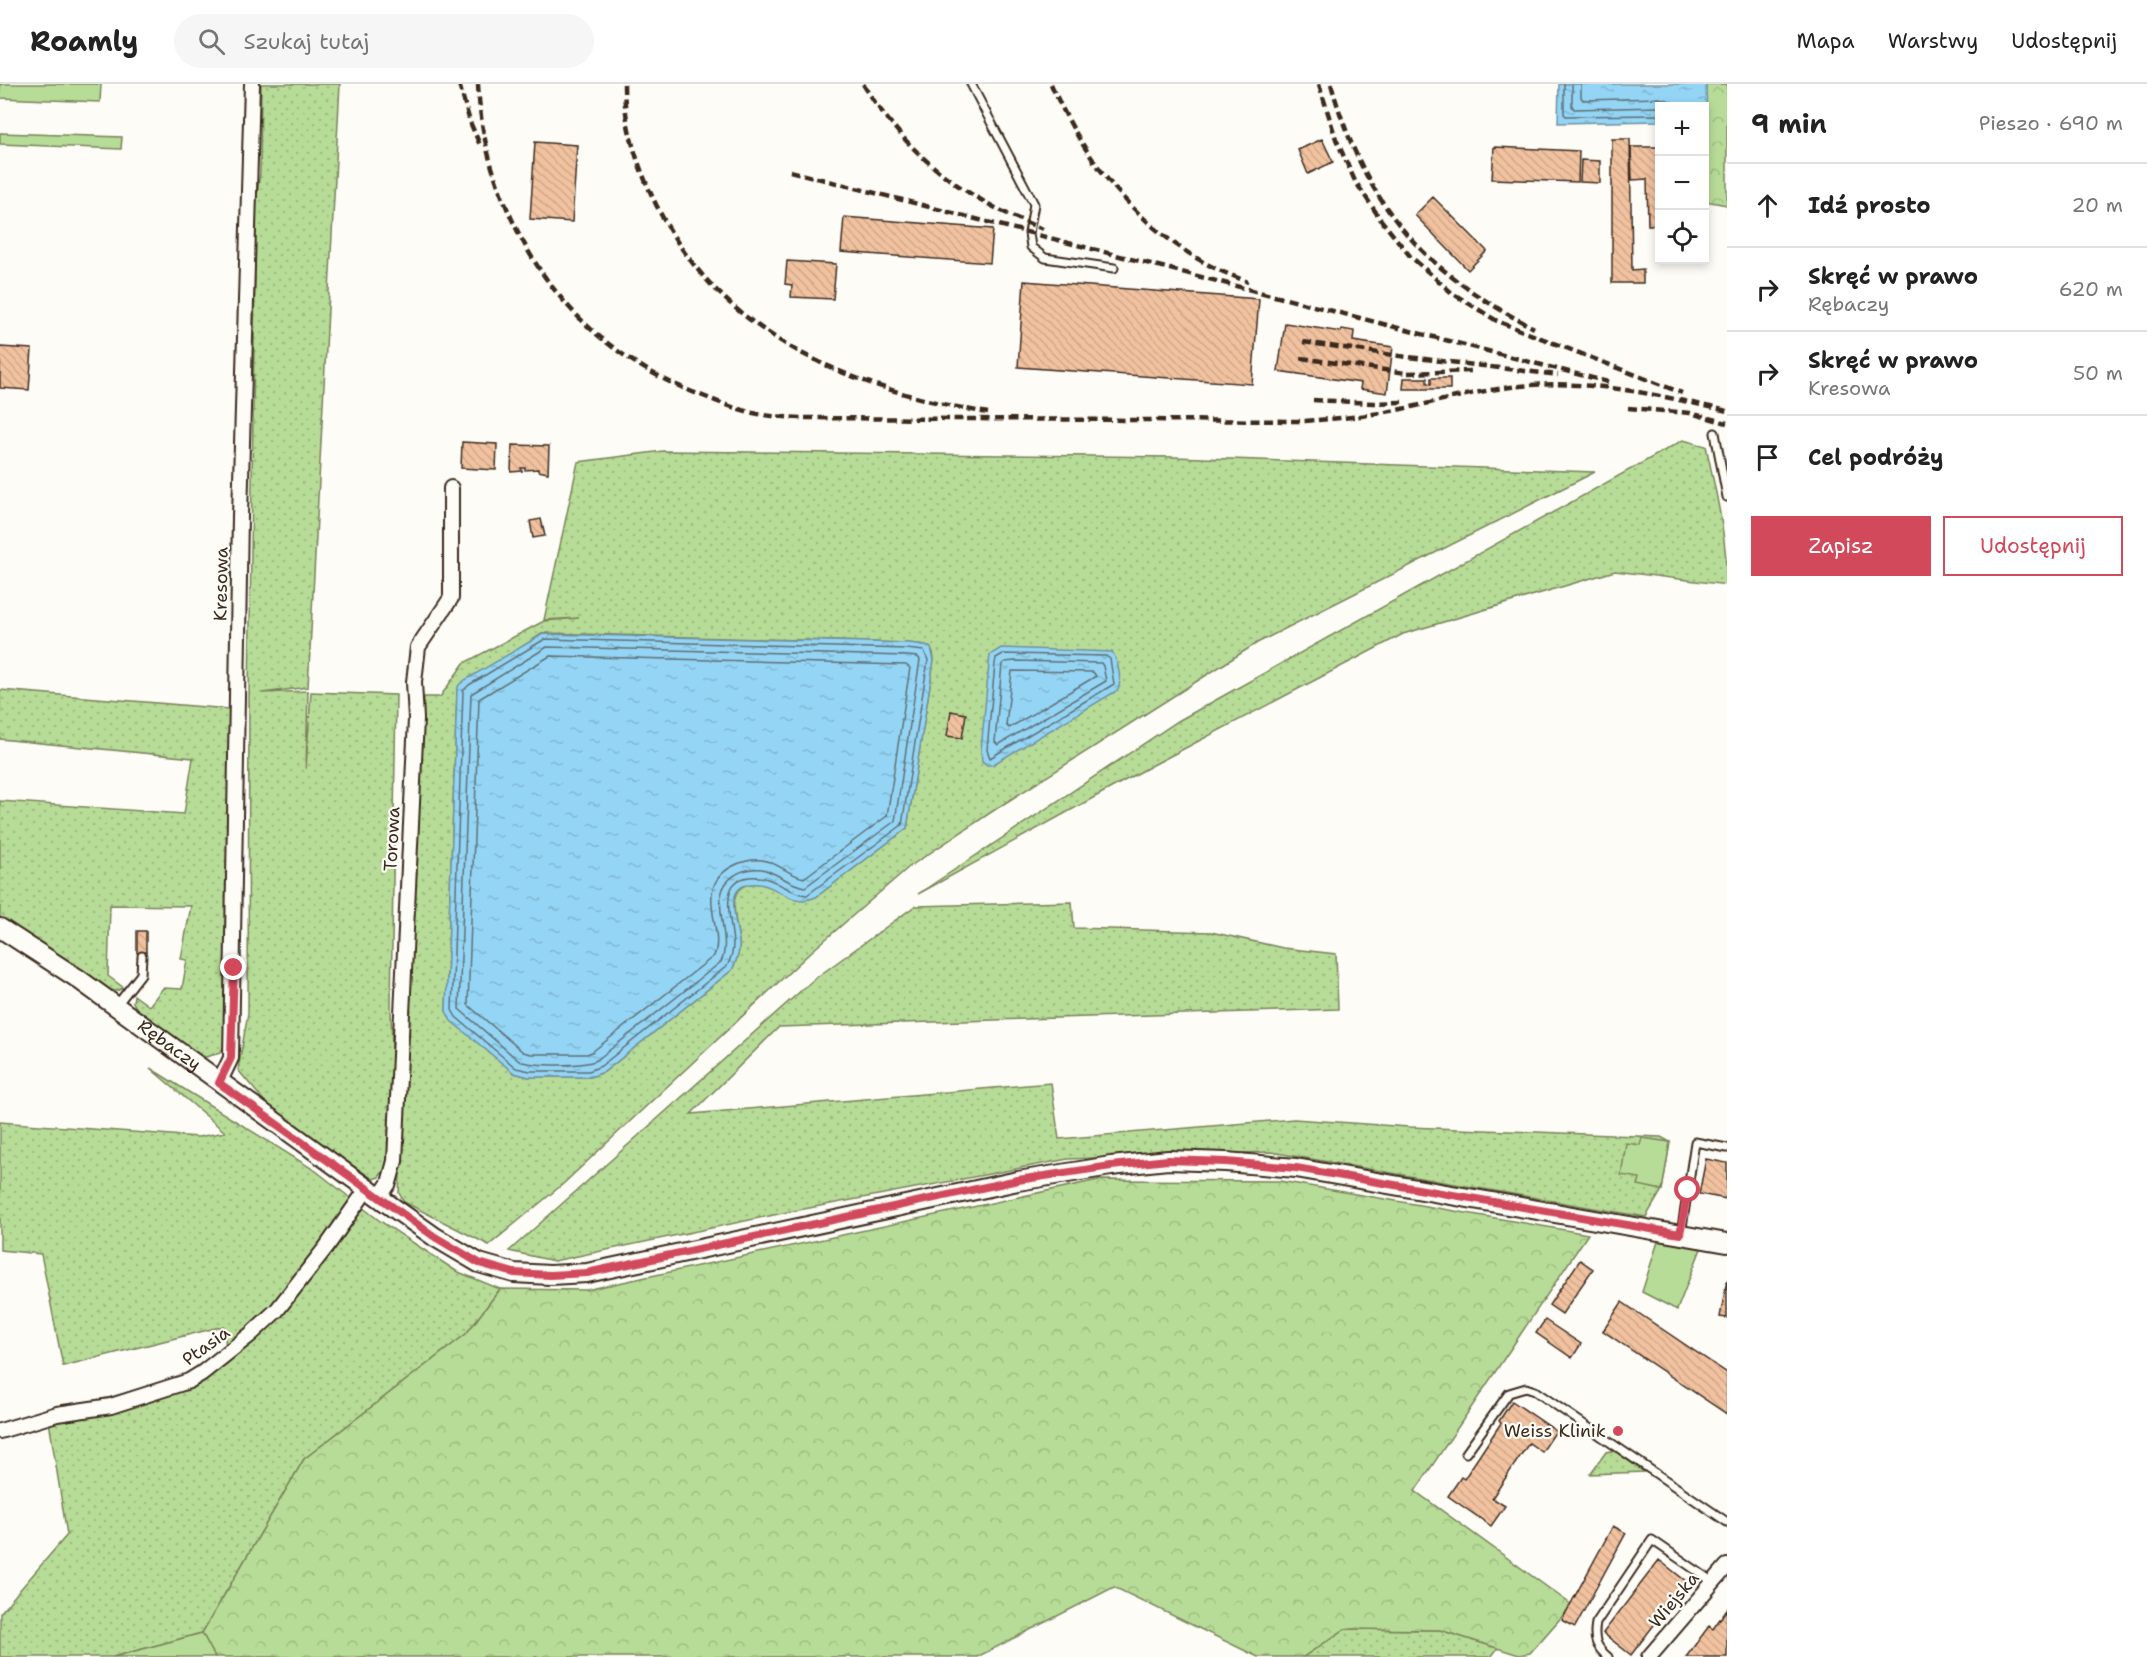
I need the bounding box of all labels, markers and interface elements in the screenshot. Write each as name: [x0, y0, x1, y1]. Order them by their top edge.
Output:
search box: [174, 14, 594, 68]
text: Roamly: [30, 22, 138, 60]
icon: search: [195, 25, 228, 58]
text: Szukaj tutaj: [243, 27, 369, 56]
text: Mapa: [1797, 27, 1855, 55]
text: Warstwy: [1888, 27, 1978, 55]
text: Udostępnij: [2011, 27, 2117, 55]
map controls: [1655, 102, 1709, 264]
button: +: [1655, 102, 1709, 156]
text: 9 min: [1751, 106, 1827, 141]
text: Pieszo · 690 m: [1979, 110, 2123, 136]
button: −: [1655, 156, 1709, 210]
icon: ahead: [1751, 189, 1784, 222]
text: Idź prosto: [1808, 191, 1931, 220]
text: 20 m: [2072, 192, 2123, 218]
button: locate: [1655, 210, 1709, 264]
text: Skręć w prawo: [1808, 262, 1978, 291]
icon: right: [1751, 273, 1784, 306]
text: 620 m: [2059, 276, 2123, 302]
text: Rębaczy: [1808, 291, 1889, 317]
text: Skręć w prawo: [1808, 346, 1978, 375]
icon: right: [1751, 357, 1784, 390]
text: 50 m: [2073, 360, 2123, 386]
text: Kresowa: [1808, 375, 1890, 401]
icon: arrive: [1751, 441, 1784, 474]
text: Cel podróży: [1808, 443, 1944, 472]
button: Zapisz: [1751, 516, 1931, 576]
button: Udostępnij: [1943, 516, 2123, 576]
street label: Kresowa: [208, 547, 234, 621]
street label: Torowa: [378, 806, 406, 872]
route end: [220, 954, 246, 980]
street label: Rębaczy: [133, 1014, 206, 1076]
route start: [1674, 1176, 1700, 1202]
street label: Ptasia: [177, 1321, 235, 1371]
place label: Weiss Klinik: [1504, 1419, 1606, 1443]
marker: Weiss Klinik: [1611, 1424, 1625, 1438]
street label: Wiejska: [1644, 1567, 1704, 1633]

